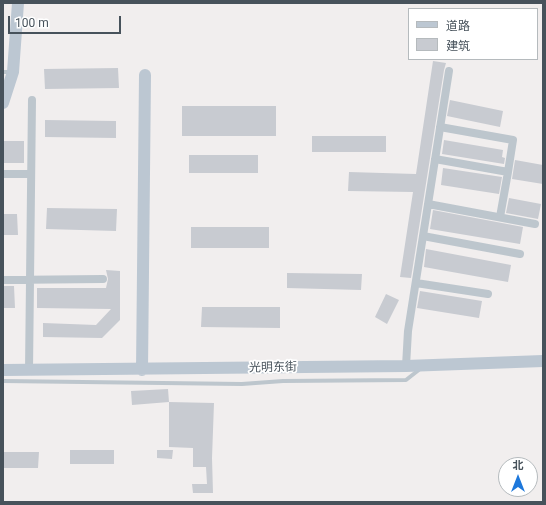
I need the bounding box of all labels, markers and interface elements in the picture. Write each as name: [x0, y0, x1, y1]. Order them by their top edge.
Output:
scale bar: [10, 8, 123, 34]
legend: [408, 8, 538, 60]
text: 100 m: [15, 16, 49, 30]
text: 道路: [446, 19, 470, 33]
text: 建筑: [446, 39, 470, 53]
street label: 光明东街: [249, 360, 297, 376]
north arrow: [498, 457, 538, 497]
text: 北: [513, 459, 524, 472]

